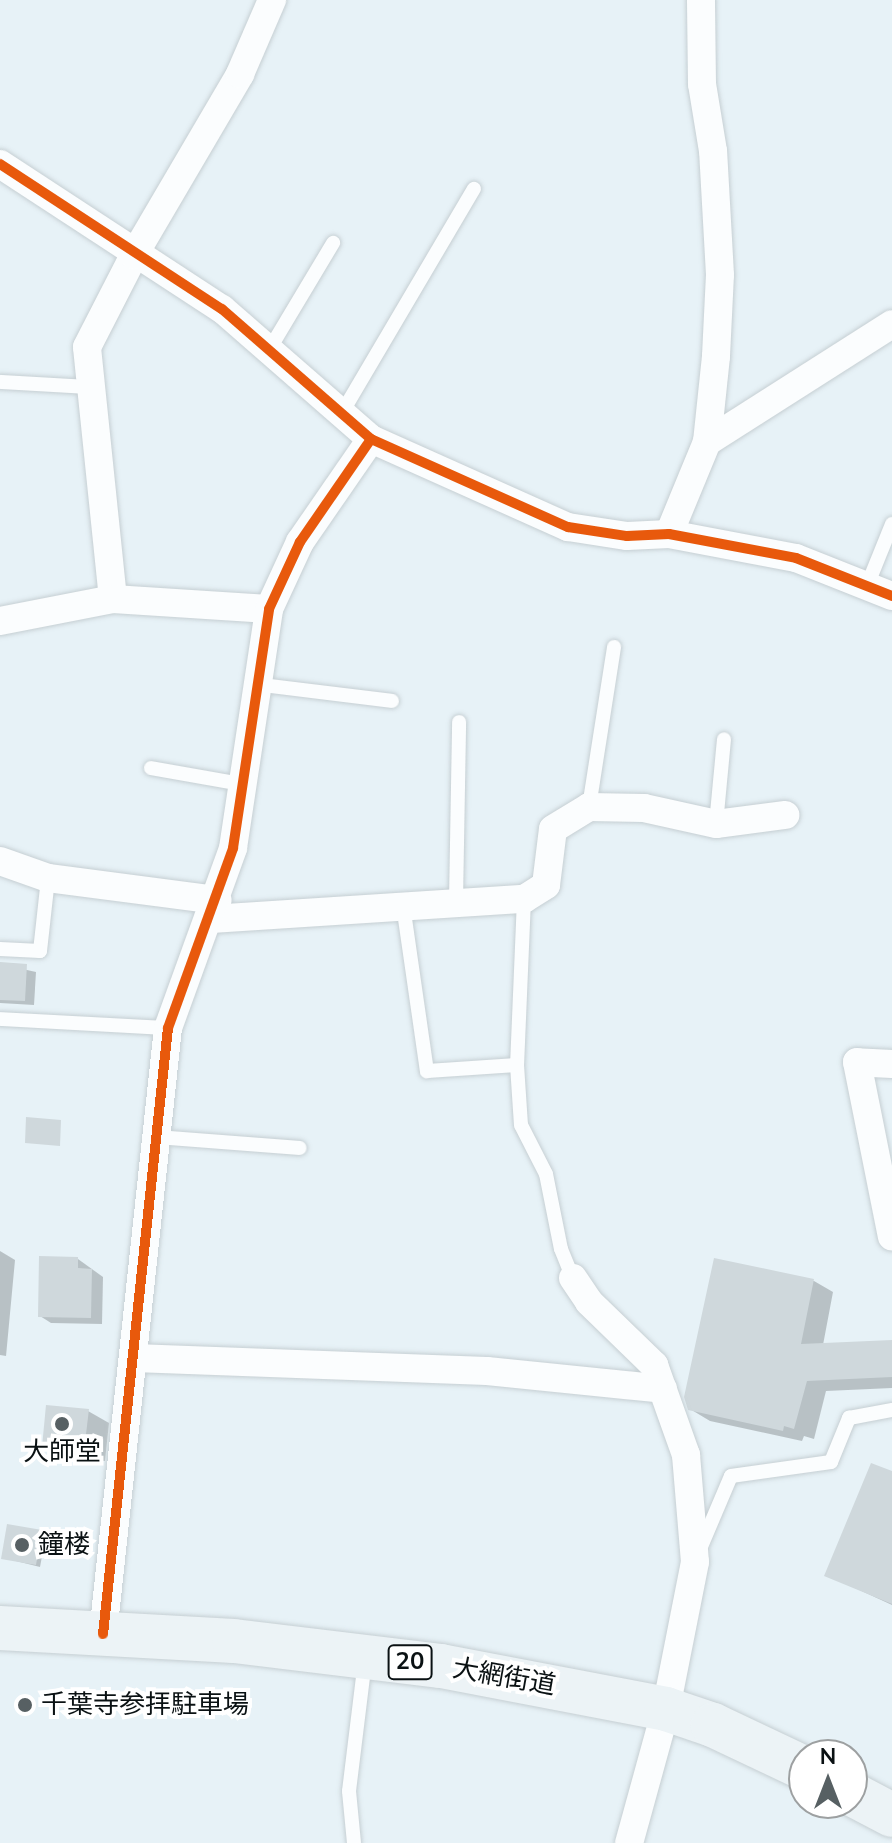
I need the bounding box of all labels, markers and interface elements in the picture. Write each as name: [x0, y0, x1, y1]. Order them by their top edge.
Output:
marker: 大師堂: [53, 1415, 71, 1433]
place label: 大師堂: [23, 1436, 101, 1468]
place label: 鐘楼: [38, 1529, 90, 1561]
marker: 鐘楼: [13, 1536, 31, 1554]
road number: 20: [386, 1642, 434, 1682]
street label: 大網街道: [450, 1653, 558, 1701]
place label: 千葉寺参拝駐車場: [41, 1689, 249, 1721]
marker: 千葉寺参拝駐車場: [16, 1696, 34, 1714]
north arrow: [788, 1739, 868, 1819]
text: N: [820, 1742, 836, 1772]

